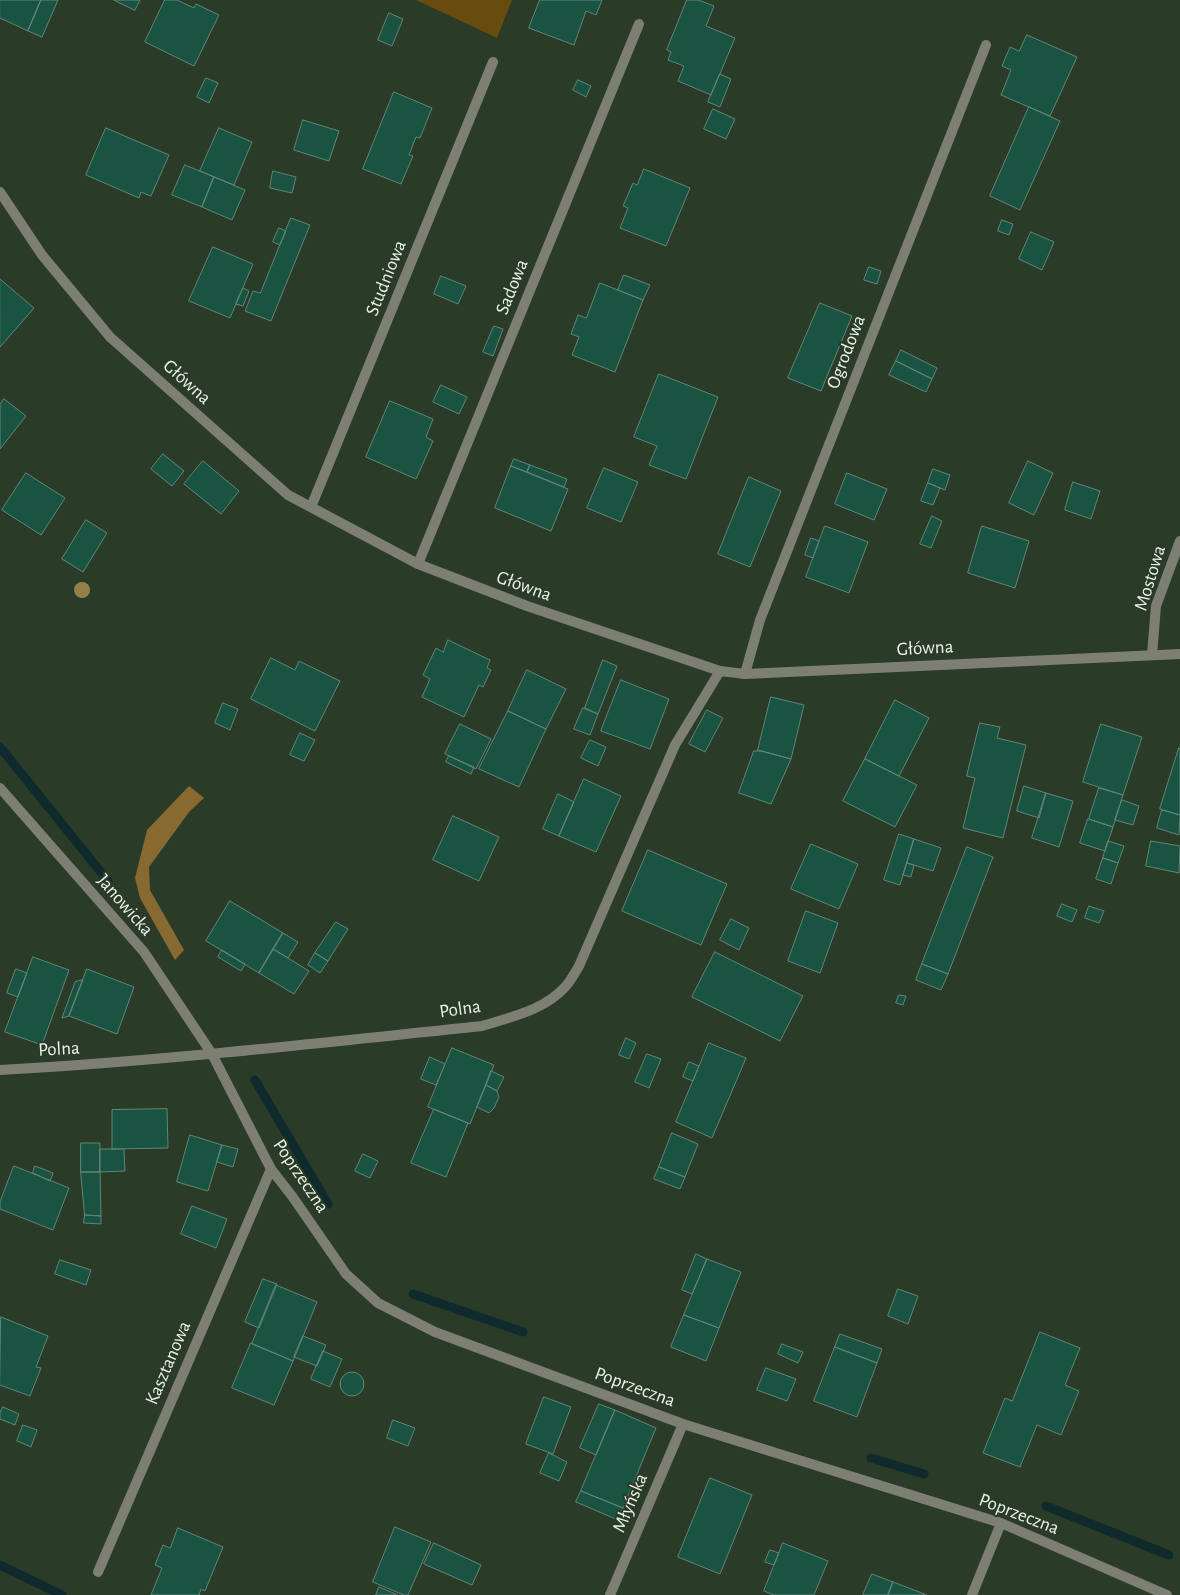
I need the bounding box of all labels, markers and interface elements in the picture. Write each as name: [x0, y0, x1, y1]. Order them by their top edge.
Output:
street label: Studniowa: [361, 237, 411, 319]
street label: Sadowa: [491, 256, 533, 318]
street label: Ogrodowa: [822, 312, 870, 392]
street label: Główna: [158, 355, 216, 409]
street label: Mostowa: [1129, 543, 1171, 613]
street label: Główna: [493, 566, 555, 606]
street label: Główna: [896, 635, 954, 661]
street label: Janowicka: [92, 869, 158, 941]
street label: Polna: [438, 995, 482, 1023]
street label: Polna: [38, 1037, 80, 1061]
street label: Poprzeczna: [268, 1135, 334, 1217]
street label: Kasztanowa: [140, 1318, 196, 1408]
street label: Poprzeczna: [592, 1362, 678, 1412]
street label: Młyńska: [607, 1470, 653, 1536]
street label: Poprzeczna: [976, 1488, 1062, 1540]

